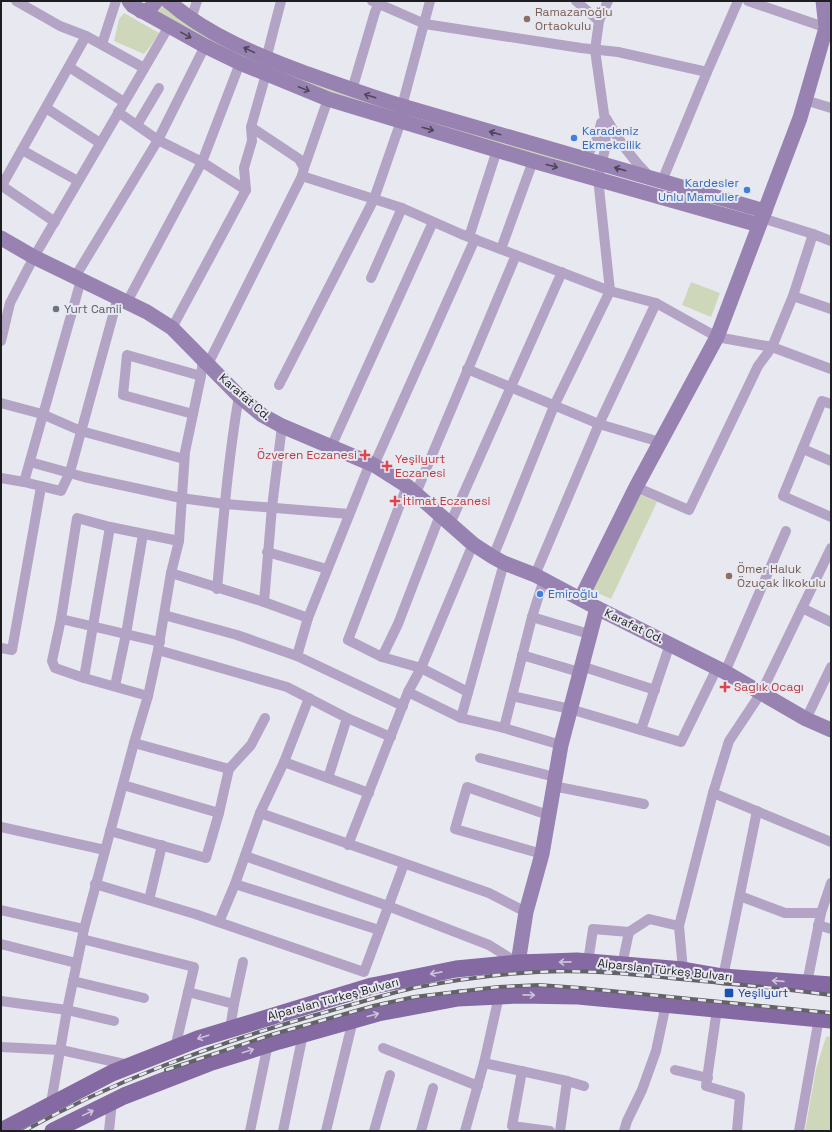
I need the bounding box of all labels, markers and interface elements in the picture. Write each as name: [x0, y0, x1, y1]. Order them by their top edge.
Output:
place label: Ramazanoğlu Ortaokulu: [535, 4, 613, 34]
marker: Ramazanoğlu Ortaokulu: [522, 14, 532, 24]
one-way arrow: [180, 32, 192, 40]
one-way arrow: [243, 46, 255, 53]
one-way arrow: [298, 86, 310, 94]
one-way arrow: [364, 92, 377, 99]
place label: Karadeniz Ekmekcilik: [582, 123, 642, 153]
one-way arrow: [421, 126, 434, 133]
one-way arrow: [489, 129, 502, 136]
marker: Karadeniz Ekmekcilik: [569, 133, 579, 143]
one-way arrow: [546, 163, 559, 170]
one-way arrow: [614, 165, 627, 172]
place label: Kardesler Unlu Mamuller: [658, 175, 739, 205]
marker: Kardesler Unlu Mamuller: [742, 185, 752, 195]
place label: Yurt Camii: [64, 301, 122, 317]
marker: Yurt Camii: [51, 304, 61, 314]
street label: Karafat Cd.: [216, 370, 274, 424]
place label: Özveren Eczanesi: [257, 447, 357, 463]
marker: Özveren Eczanesi: [360, 450, 370, 460]
place label: Yeşilyurt Eczanesi: [395, 451, 446, 481]
marker: Yeşilyurt Eczanesi: [382, 461, 392, 471]
place label: İtimat Eczanesi: [403, 493, 490, 509]
marker: İtimat Eczanesi: [390, 496, 400, 506]
place label: Ömer Haluk Özuçak İlkokulu: [737, 561, 826, 591]
marker: Ömer Haluk Özuçak İlkokulu: [724, 571, 734, 581]
place label: Emiroğlu: [548, 586, 598, 602]
marker: Emiroğlu: [535, 589, 545, 599]
street label: Karafat Cd.: [602, 605, 666, 647]
place label: Saglık Ocagı: [734, 679, 804, 695]
marker: Saglık Ocagı: [719, 681, 731, 693]
street label: Alparslan Türkeş Bulvarı: [597, 955, 733, 985]
one-way arrow: [559, 958, 572, 966]
one-way arrow: [430, 970, 443, 978]
street label: Alparslan Türkeş Bulvarı: [266, 974, 400, 1024]
one-way arrow: [772, 977, 785, 984]
place label: Yeşilyurt: [738, 985, 788, 1001]
marker: Yeşilyurt: [723, 987, 735, 999]
one-way arrow: [522, 991, 535, 999]
one-way arrow: [366, 1011, 379, 1018]
one-way arrow: [197, 1034, 210, 1041]
one-way arrow: [242, 1046, 254, 1054]
one-way arrow: [82, 1109, 94, 1116]

